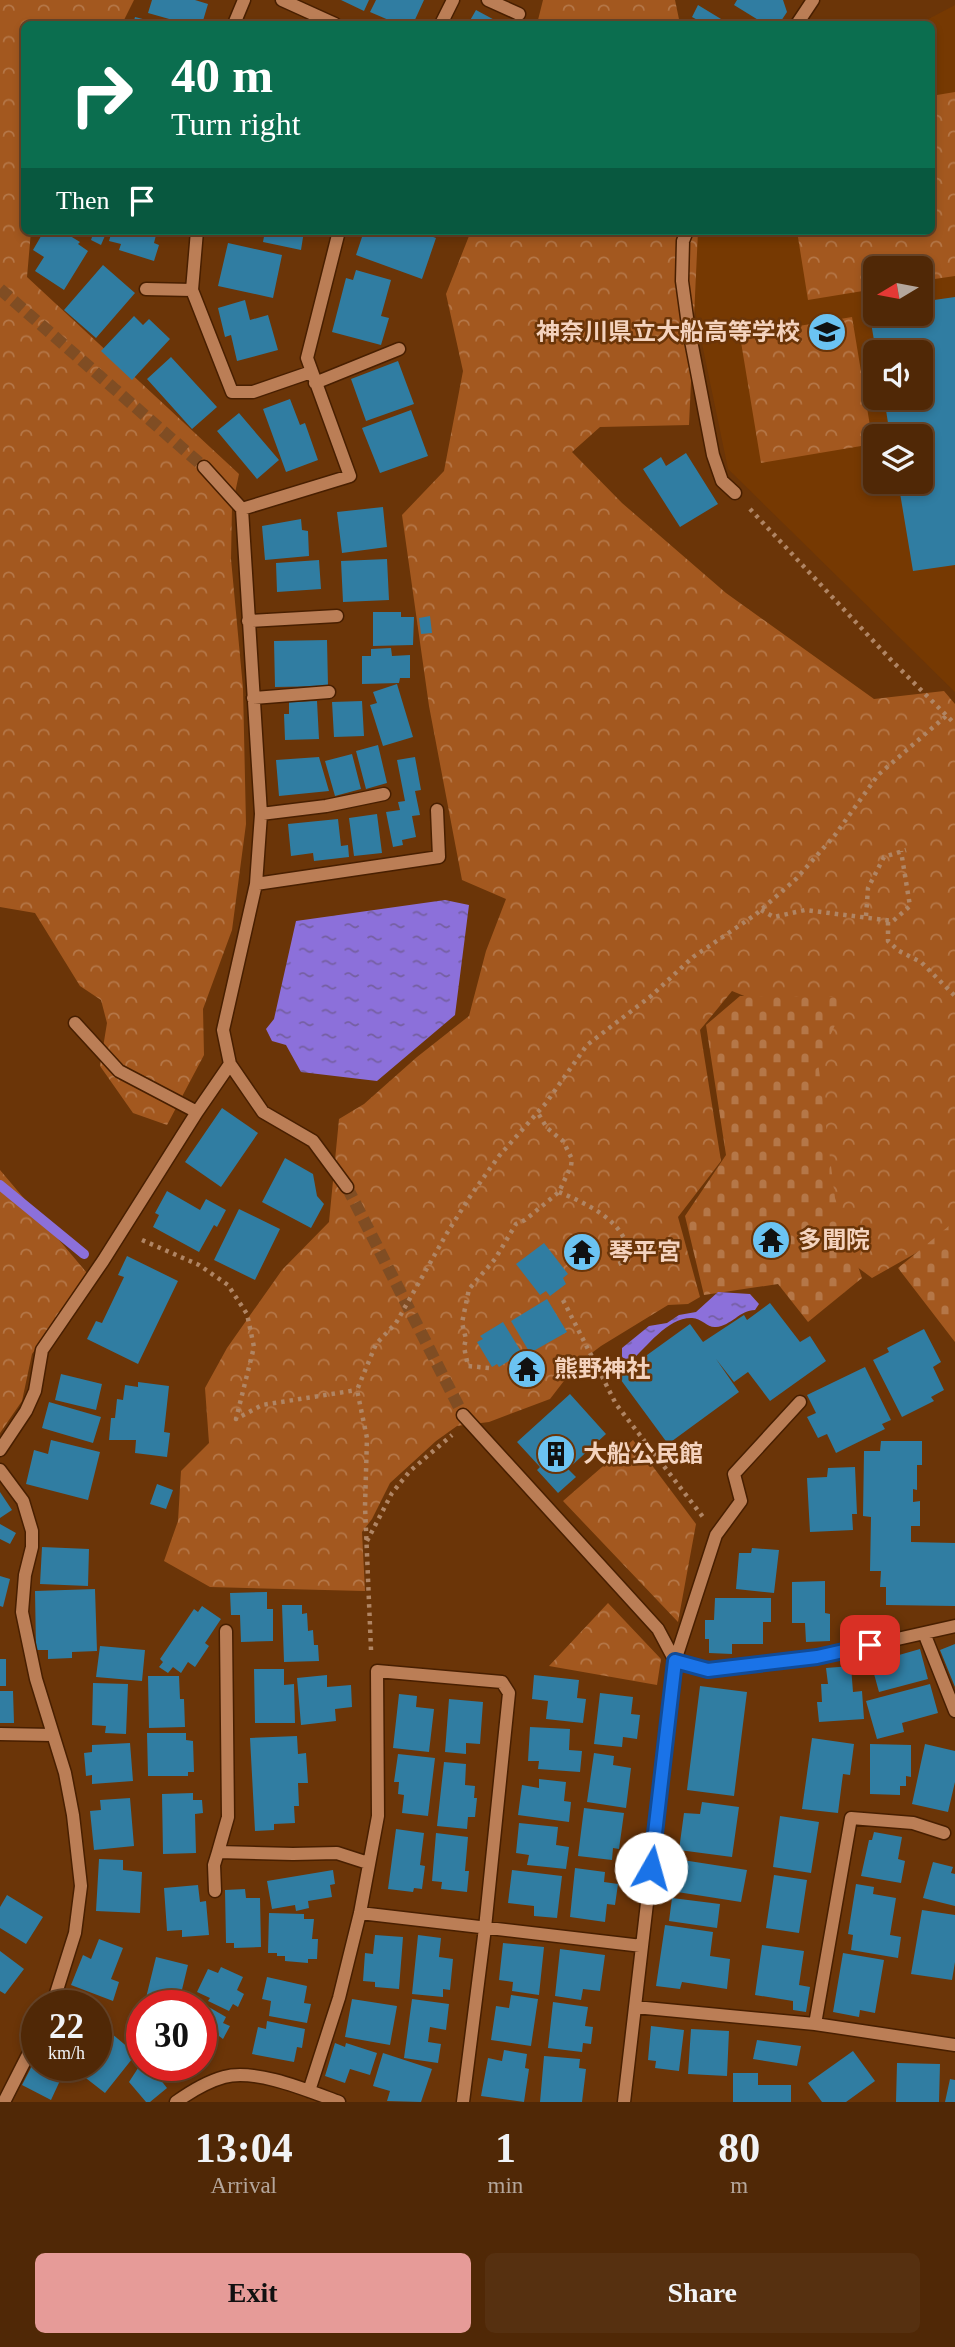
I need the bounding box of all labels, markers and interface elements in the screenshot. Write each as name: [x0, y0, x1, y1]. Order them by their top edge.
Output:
text: 40 m: [171, 48, 273, 103]
icon: right: [56, 49, 147, 140]
text: Turn right: [171, 106, 301, 142]
icon: arrive: [123, 182, 161, 220]
text: Then: [56, 186, 109, 215]
north arrow: [863, 256, 933, 326]
map controls: [863, 256, 933, 494]
school or university icon: 神奈川県立大船高等学校: [806, 311, 848, 353]
place label: 神奈川県立大船高等学校: [536, 319, 800, 345]
button: sound: [863, 340, 933, 410]
button: layers: [863, 424, 933, 494]
temple icon: 多聞院: [750, 1219, 792, 1261]
place label: 多聞院: [798, 1227, 870, 1253]
temple icon: 琴平宮: [561, 1231, 603, 1273]
place label: 琴平宮: [609, 1239, 681, 1265]
temple icon: 熊野神社: [506, 1348, 548, 1390]
place label: 熊野神社: [554, 1356, 650, 1382]
building icon: 大船公民館: [535, 1433, 577, 1475]
place label: 大船公民館: [583, 1441, 703, 1467]
pin: [840, 1615, 900, 1675]
icon: arrive: [851, 1626, 889, 1664]
position arrow: [614, 1831, 688, 1905]
speed limit sign: 30: [126, 1990, 217, 2081]
text: 22: [49, 2007, 84, 2046]
text: km/h: [48, 2043, 85, 2063]
text: 13:04: [195, 2125, 293, 2171]
text: 1: [495, 2125, 516, 2171]
text: 80: [718, 2125, 760, 2171]
text: Arrival: [211, 2173, 277, 2198]
text: min: [488, 2173, 523, 2198]
text: m: [730, 2173, 748, 2198]
button: Exit: [35, 2253, 471, 2333]
button: Share: [485, 2253, 920, 2333]

